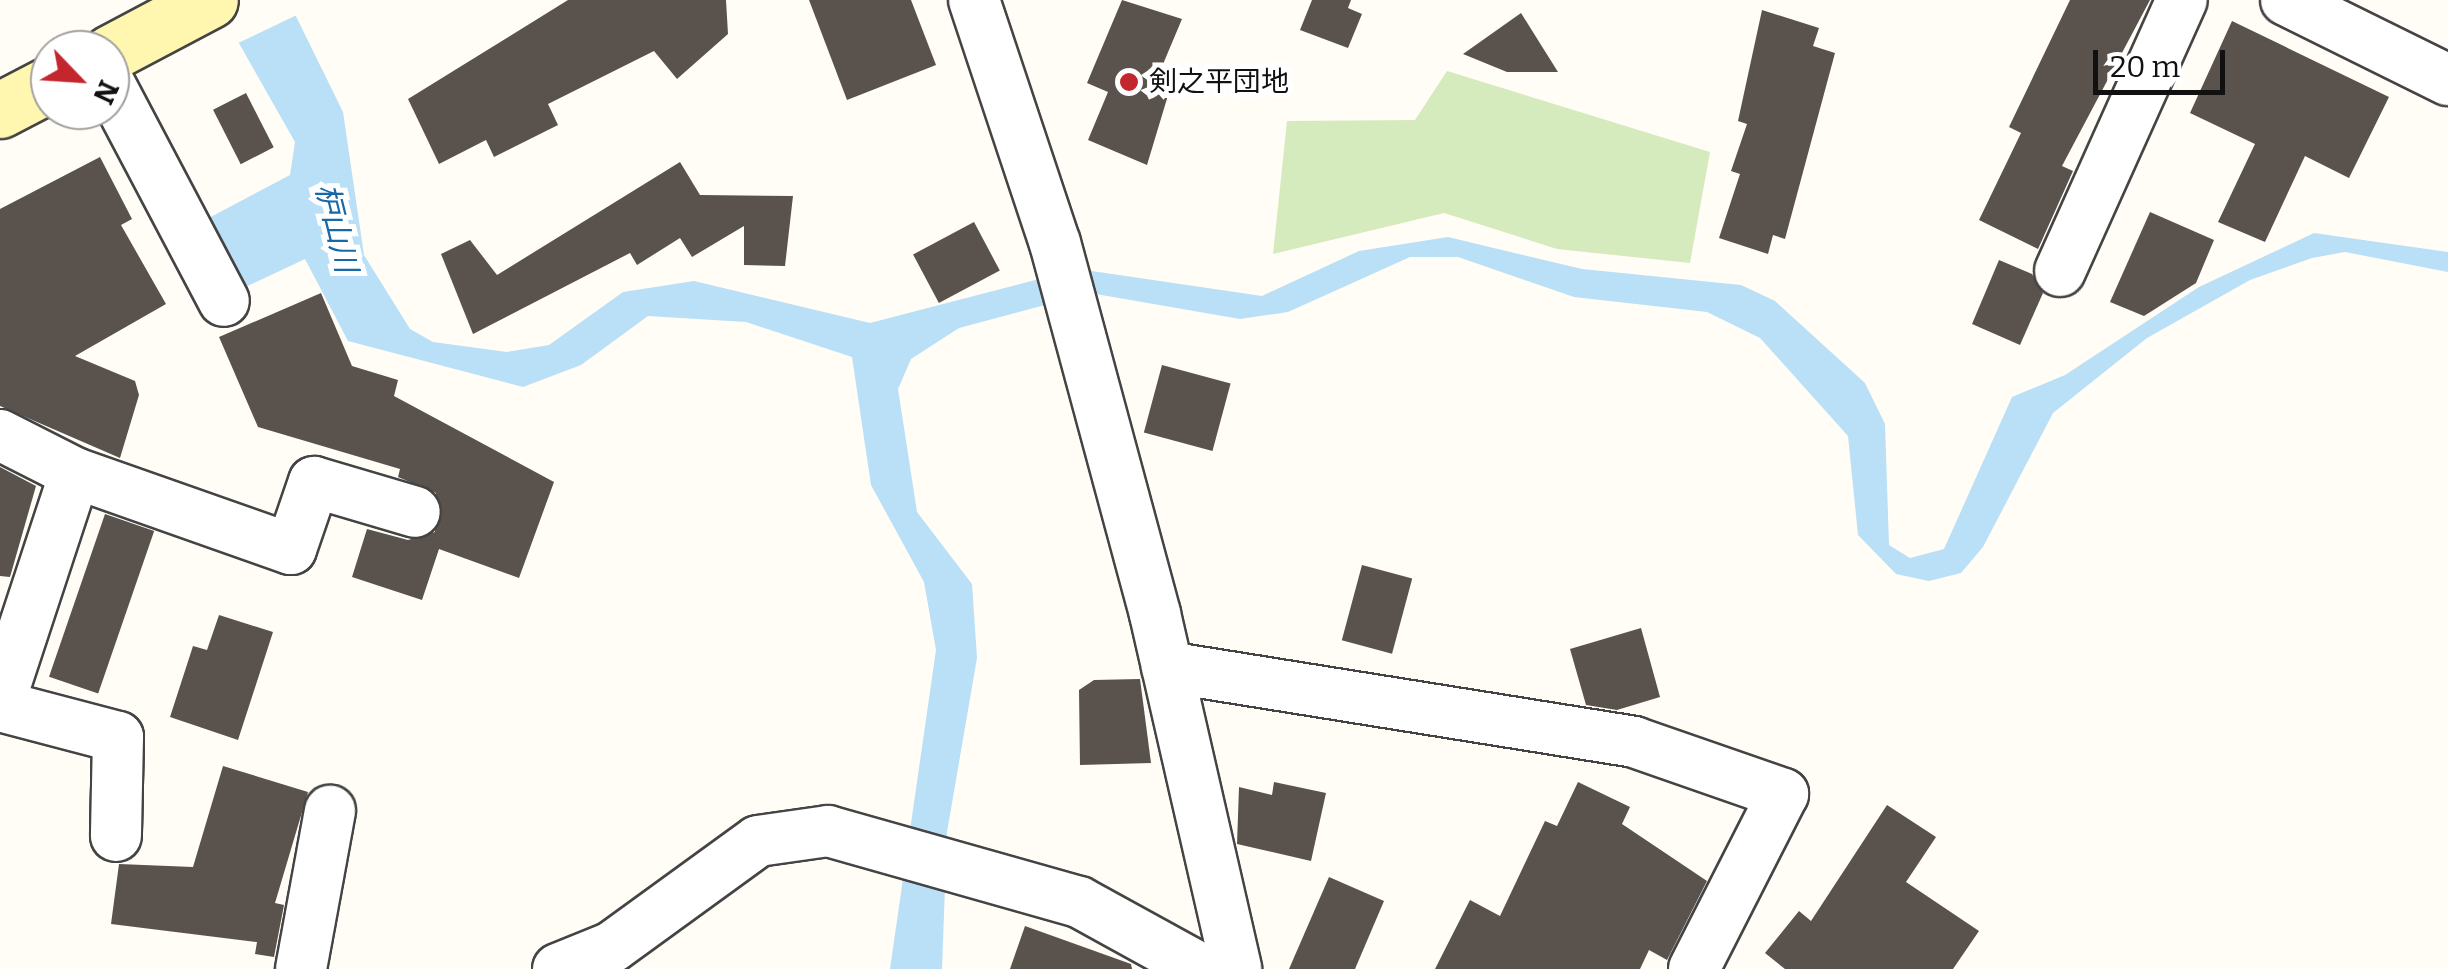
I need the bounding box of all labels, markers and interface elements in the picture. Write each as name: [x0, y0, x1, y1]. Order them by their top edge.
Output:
north arrow: [30, 30, 130, 130]
scale bar: [2098, 30, 2230, 92]
text: 20 m: [2110, 49, 2180, 85]
place label: 剣之平団地: [1149, 65, 1289, 99]
marker: 剣之平団地: [1118, 71, 1140, 93]
text: N: [86, 75, 125, 109]
water label: 枦山川: [308, 180, 364, 276]

